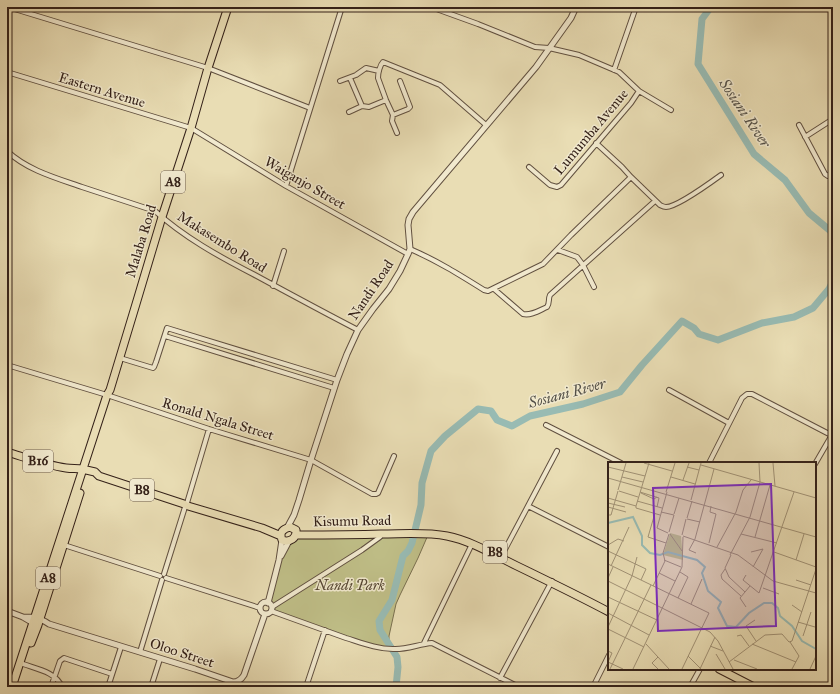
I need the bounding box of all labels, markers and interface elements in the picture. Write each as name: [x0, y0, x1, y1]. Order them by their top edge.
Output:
street label: Eastern Avenue: [57, 69, 148, 111]
water label: Sosiani River: [715, 74, 775, 152]
street label: Lumumba Avenue: [550, 86, 632, 178]
street label: Waiganjo Street: [261, 153, 349, 213]
road number: A8: [161, 171, 185, 193]
street label: Malaba Road: [122, 202, 160, 280]
street label: Makasembo Road: [174, 208, 270, 276]
street label: Nandi Road: [345, 257, 397, 323]
water label: Sosiani River: [525, 374, 608, 412]
street label: Ronald Ngala Street: [160, 394, 276, 444]
road number: B16: [23, 450, 53, 472]
inset map: [608, 462, 816, 670]
road number: B8: [130, 479, 154, 501]
street label: Kisumu Road: [313, 512, 391, 530]
road number: B8: [483, 541, 507, 563]
road number: A8: [36, 567, 60, 589]
park label: Nandi Park: [314, 577, 386, 594]
street label: Oloo Street: [148, 635, 216, 671]

